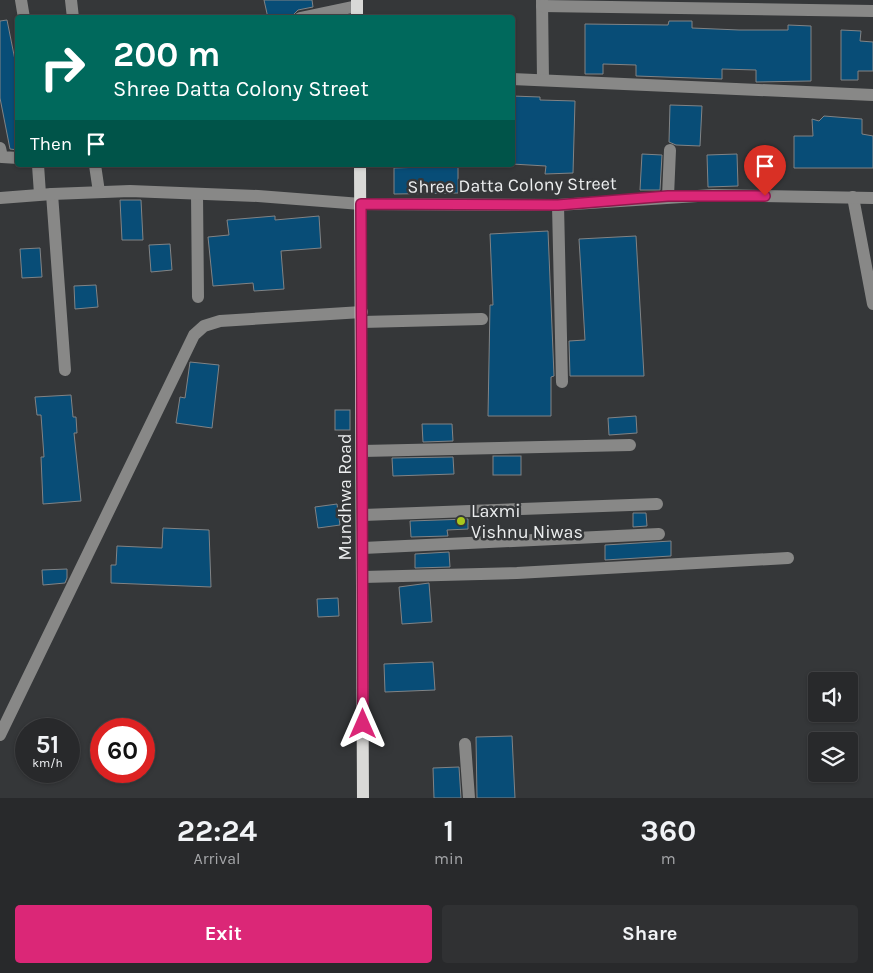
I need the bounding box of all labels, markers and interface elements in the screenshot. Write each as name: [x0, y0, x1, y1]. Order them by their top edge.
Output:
text: 200 m: [113, 34, 221, 75]
icon: right: [30, 35, 95, 100]
text: Shree Datta Colony Street: [113, 76, 369, 102]
icon: arrive: [82, 130, 110, 158]
text: Then: [30, 133, 72, 155]
pin: [744, 145, 786, 196]
icon: arrive: [751, 152, 779, 180]
street label: Shree Datta Colony Street: [407, 172, 617, 198]
street label: Mundhwa Road: [334, 433, 356, 561]
place label: Laxmi Vishnu Niwas: [471, 500, 583, 543]
marker: Laxmi Vishnu Niwas: [455, 515, 467, 527]
map controls: [808, 672, 858, 782]
button: sound: [808, 672, 858, 722]
position arrow: [336, 697, 388, 749]
speed limit sign: 60: [90, 718, 155, 783]
text: 51: [36, 730, 59, 759]
button: layers: [808, 732, 858, 782]
text: km/h: [32, 756, 63, 770]
text: 22:24: [177, 813, 257, 849]
text: 1: [443, 813, 454, 849]
text: 360: [640, 813, 696, 849]
text: Arrival: [194, 849, 240, 868]
text: min: [434, 849, 463, 868]
text: m: [661, 849, 676, 868]
button: Exit: [15, 905, 432, 963]
button: Share: [442, 905, 858, 963]

